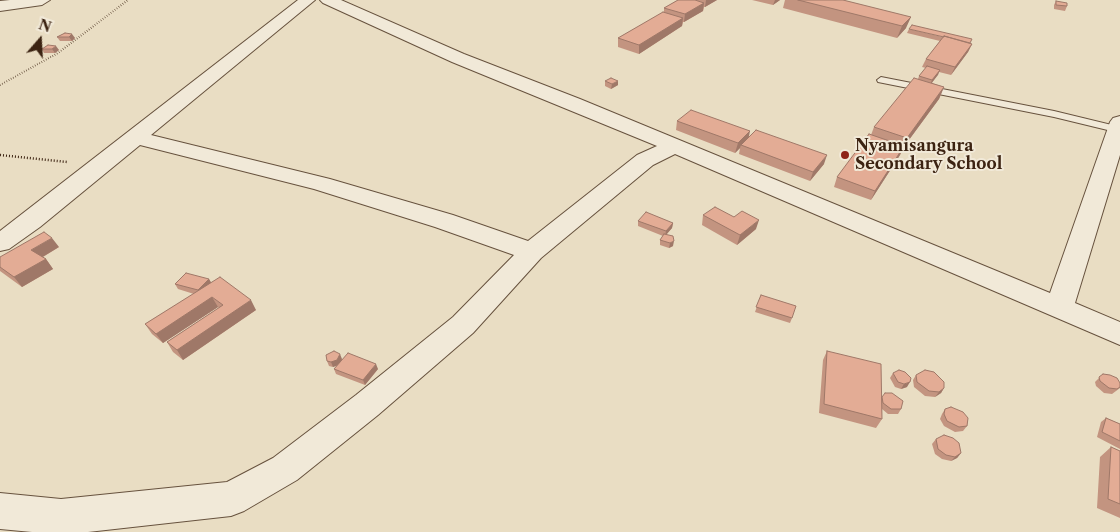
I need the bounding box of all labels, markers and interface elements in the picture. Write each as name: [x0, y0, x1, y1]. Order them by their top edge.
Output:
north arrow: [15, 15, 65, 65]
text: N: [36, 15, 54, 36]
place label: Nyamisangura Secondary School: [855, 136, 1002, 174]
marker: Nyamisangura Secondary School: [839, 149, 851, 161]

